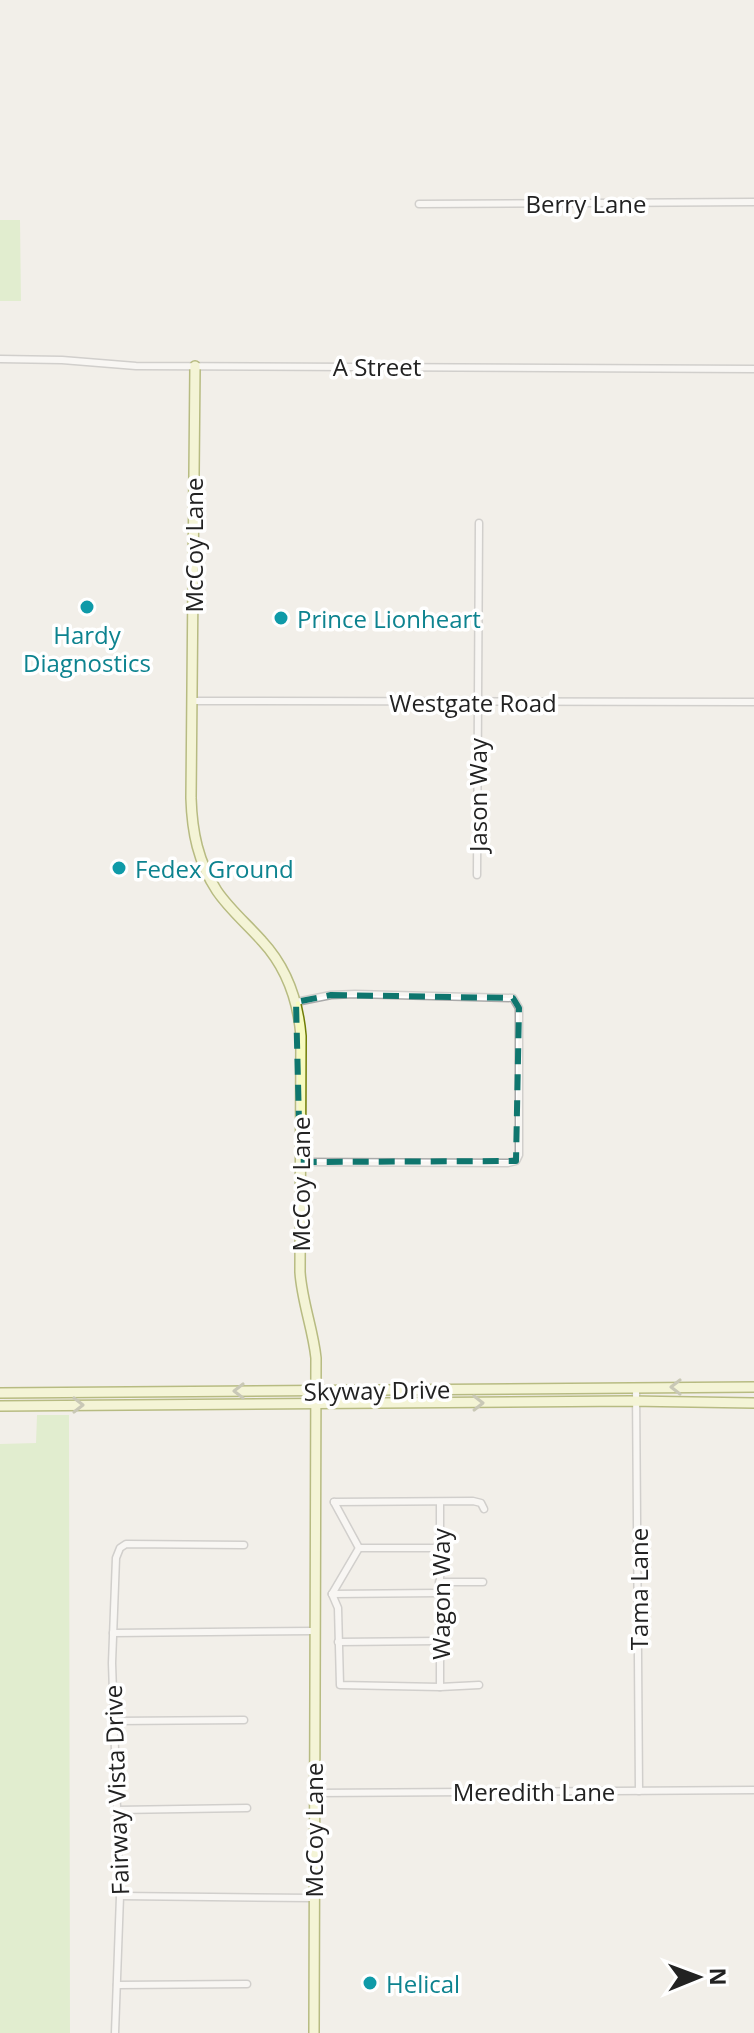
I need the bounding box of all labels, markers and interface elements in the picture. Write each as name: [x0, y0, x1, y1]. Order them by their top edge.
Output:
street label: Berry Lane: [526, 187, 646, 220]
street label: A Street: [333, 350, 421, 383]
street label: McCoy Lane: [177, 478, 210, 612]
marker: Hardy Diagnostics: [78, 598, 96, 616]
place label: Prince Lionheart: [297, 602, 481, 635]
marker: Prince Lionheart: [272, 609, 290, 627]
place label: Hardy Diagnostics: [23, 618, 151, 679]
street label: Westgate Road: [389, 686, 557, 719]
street label: Jason Way: [461, 737, 494, 854]
place label: Fedex Ground: [135, 852, 294, 885]
marker: Fedex Ground: [110, 859, 128, 877]
street label: McCoy Lane: [284, 1117, 317, 1251]
street label: Skyway Drive: [303, 1372, 451, 1408]
one-way arrow: [669, 1378, 682, 1396]
one-way arrow: [232, 1382, 245, 1400]
one-way arrow: [472, 1394, 485, 1411]
one-way arrow: [72, 1397, 85, 1414]
street label: Wagon Way: [424, 1527, 457, 1660]
street label: Tama Lane: [622, 1528, 655, 1650]
street label: Fairway Vista Drive: [96, 1684, 136, 1896]
street label: McCoy Lane: [297, 1763, 330, 1897]
street label: Meredith Lane: [453, 1775, 615, 1808]
north arrow: [658, 1937, 738, 2017]
place label: Helical: [386, 1967, 460, 2000]
text: N: [704, 1967, 734, 1986]
marker: Helical: [361, 1974, 379, 1992]

